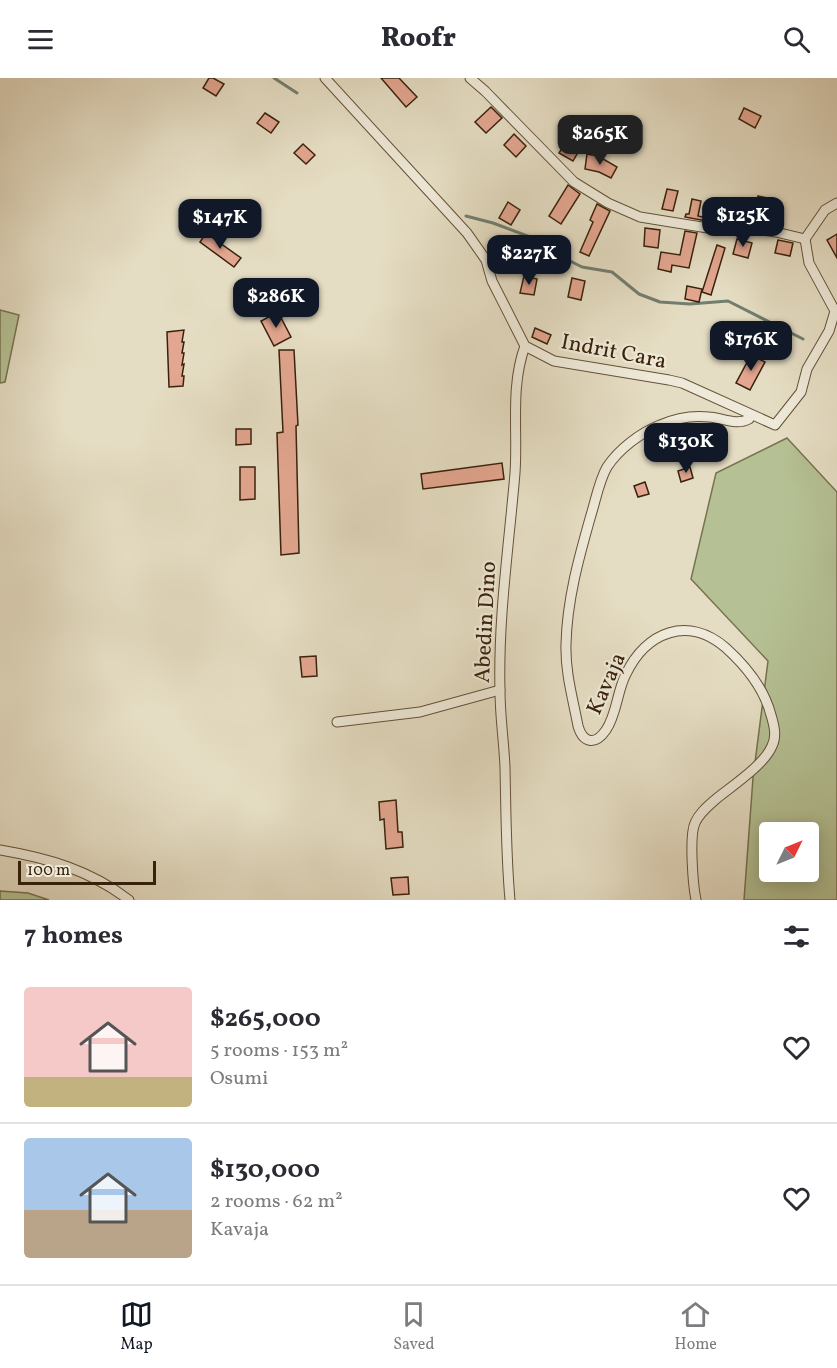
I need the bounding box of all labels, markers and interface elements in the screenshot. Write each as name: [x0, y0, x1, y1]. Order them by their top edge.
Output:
text: Roofr: [381, 20, 456, 58]
icon: menu: [24, 23, 57, 56]
icon: search: [780, 23, 813, 56]
pin: $265K: [558, 115, 642, 166]
text: $265K: [572, 120, 628, 148]
pin: $125K: [701, 197, 785, 248]
pin: $147K: [178, 199, 262, 250]
text: $125K: [716, 202, 770, 230]
text: $147K: [192, 204, 248, 232]
pin: $227K: [487, 235, 571, 286]
text: $227K: [501, 240, 557, 268]
pin: $286K: [234, 278, 318, 329]
text: $286K: [247, 283, 305, 311]
pin: $176K: [709, 321, 793, 372]
text: $176K: [724, 326, 778, 354]
street label: Indrit Cara: [558, 327, 669, 378]
pin: $130K: [644, 423, 728, 474]
text: $130K: [658, 428, 714, 456]
street label: Abedin Dino: [468, 560, 505, 684]
street label: Kavaja: [580, 648, 635, 720]
north arrow: [759, 822, 819, 882]
map controls: [759, 822, 819, 882]
scale bar: [18, 858, 156, 886]
text: 100 m: [27, 860, 70, 882]
text: 7 homes: [24, 918, 123, 954]
icon: filters: [780, 920, 813, 953]
text: $265,000: [210, 1001, 321, 1037]
icon: home: [72, 1011, 144, 1083]
icon: heart: [780, 1031, 813, 1064]
text: 5 rooms · 153 m²: [210, 1037, 348, 1065]
text: Osumi: [210, 1065, 268, 1093]
text: $130,000: [210, 1152, 320, 1188]
icon: home: [72, 1162, 144, 1234]
icon: heart: [780, 1182, 813, 1215]
text: 2 rooms · 62 m²: [210, 1188, 343, 1216]
text: Kavaja: [210, 1216, 269, 1244]
tab: Map: [120, 1298, 153, 1356]
tab: Saved: [393, 1298, 434, 1356]
tab: Home: [675, 1298, 717, 1356]

